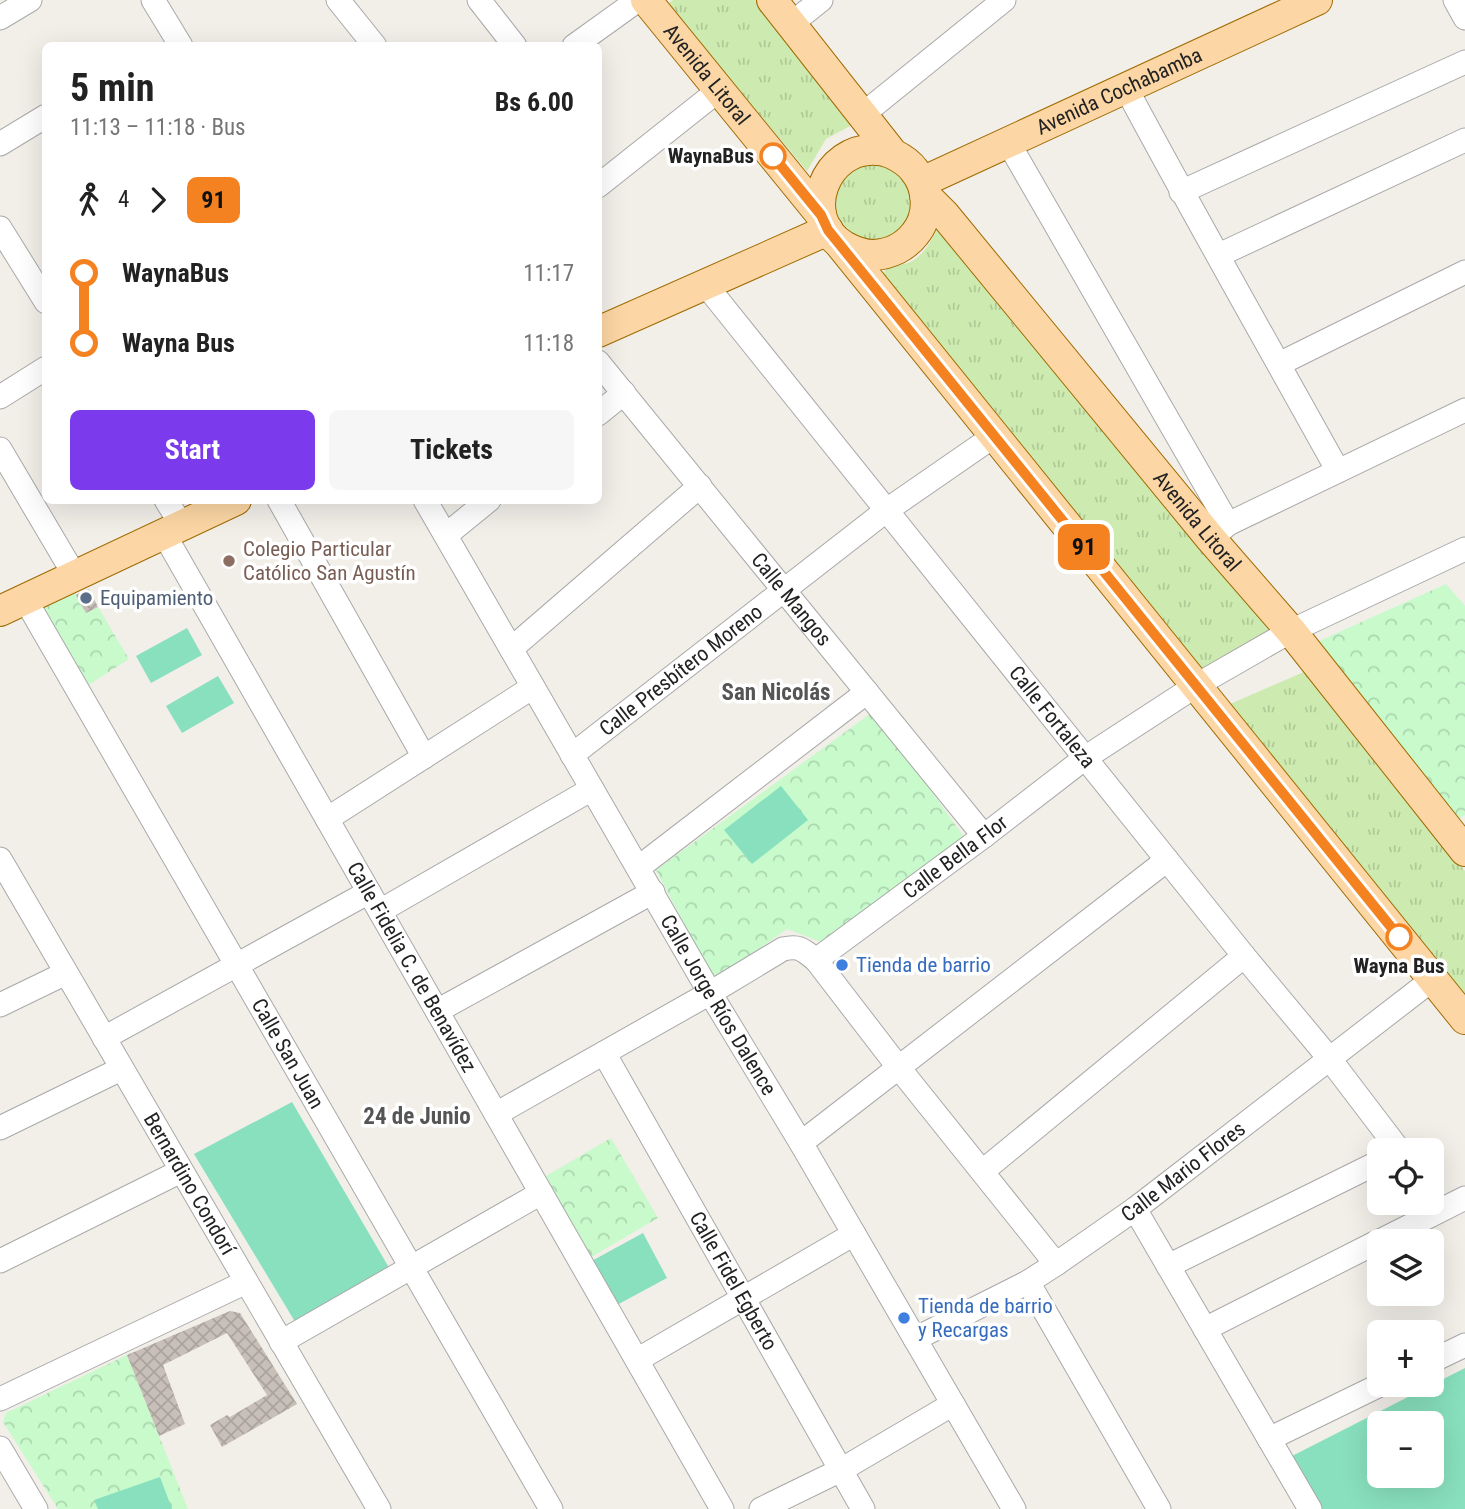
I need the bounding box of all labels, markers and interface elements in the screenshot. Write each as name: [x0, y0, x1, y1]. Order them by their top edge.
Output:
street label: Avenida Litoral: [659, 19, 755, 130]
street label: Avenida Cochabamba: [1032, 43, 1206, 140]
text: 5 min: [70, 66, 154, 110]
text: Bs 6.00: [495, 87, 574, 117]
text: 11:13 – 11:18 · Bus: [70, 114, 246, 141]
marker: WaynaBus: [760, 143, 786, 169]
place label: WaynaBus: [668, 144, 754, 168]
icon: walk: [70, 181, 108, 219]
icon: forward: [139, 181, 177, 219]
text: 4: [118, 186, 129, 213]
text: 91: [201, 186, 226, 214]
text: WaynaBus: [122, 258, 229, 288]
text: 11:17: [523, 260, 574, 287]
text: Wayna Bus: [122, 328, 235, 358]
text: 11:18: [523, 330, 574, 357]
button: Start: [70, 410, 315, 490]
button: Tickets: [329, 410, 574, 490]
street label: Avenida Litoral: [1148, 467, 1246, 576]
line badge: 91: [1052, 524, 1116, 570]
text: 91: [1072, 533, 1096, 561]
place label: Colegio Particular Católico San Agustín: [243, 537, 416, 585]
street label: Calle Mangos: [746, 548, 836, 651]
marker: Colegio Particular Católico San Agustín: [221, 553, 237, 569]
place label: Equipamiento: [100, 586, 213, 610]
marker: Equipamiento: [78, 590, 94, 606]
street label: Calle Presbítero Moreno: [595, 599, 767, 741]
street label: Calle Fortaleza: [1004, 661, 1100, 773]
district label: San Nicolás: [722, 679, 830, 706]
street label: Calle Bella Flor: [898, 810, 1012, 904]
street label: Calle Fidelia C. de Benavídez: [342, 858, 481, 1076]
street label: Calle Jorge Ríos Dalence: [655, 911, 781, 1100]
marker: Wayna Bus: [1386, 924, 1412, 950]
place label: Tienda de barrio: [856, 953, 991, 977]
place label: Wayna Bus: [1353, 954, 1445, 978]
marker: Tienda de barrio: [834, 957, 850, 973]
street label: Calle San Juan: [247, 994, 329, 1113]
district label: 24 de Junio: [363, 1103, 471, 1130]
street label: Bernardino Condorí: [139, 1109, 241, 1260]
street label: Calle Mario Flores: [1117, 1116, 1250, 1227]
map controls: [1367, 1138, 1444, 1488]
button: locate: [1367, 1138, 1444, 1215]
street label: Calle Fidel Egberto: [685, 1207, 782, 1354]
button: layers: [1367, 1229, 1444, 1306]
place label: Tienda de barrio y Recargas: [918, 1294, 1053, 1342]
marker: Tienda de barrio y Recargas: [896, 1310, 912, 1326]
button: +: [1367, 1320, 1444, 1397]
button: −: [1367, 1411, 1444, 1488]

